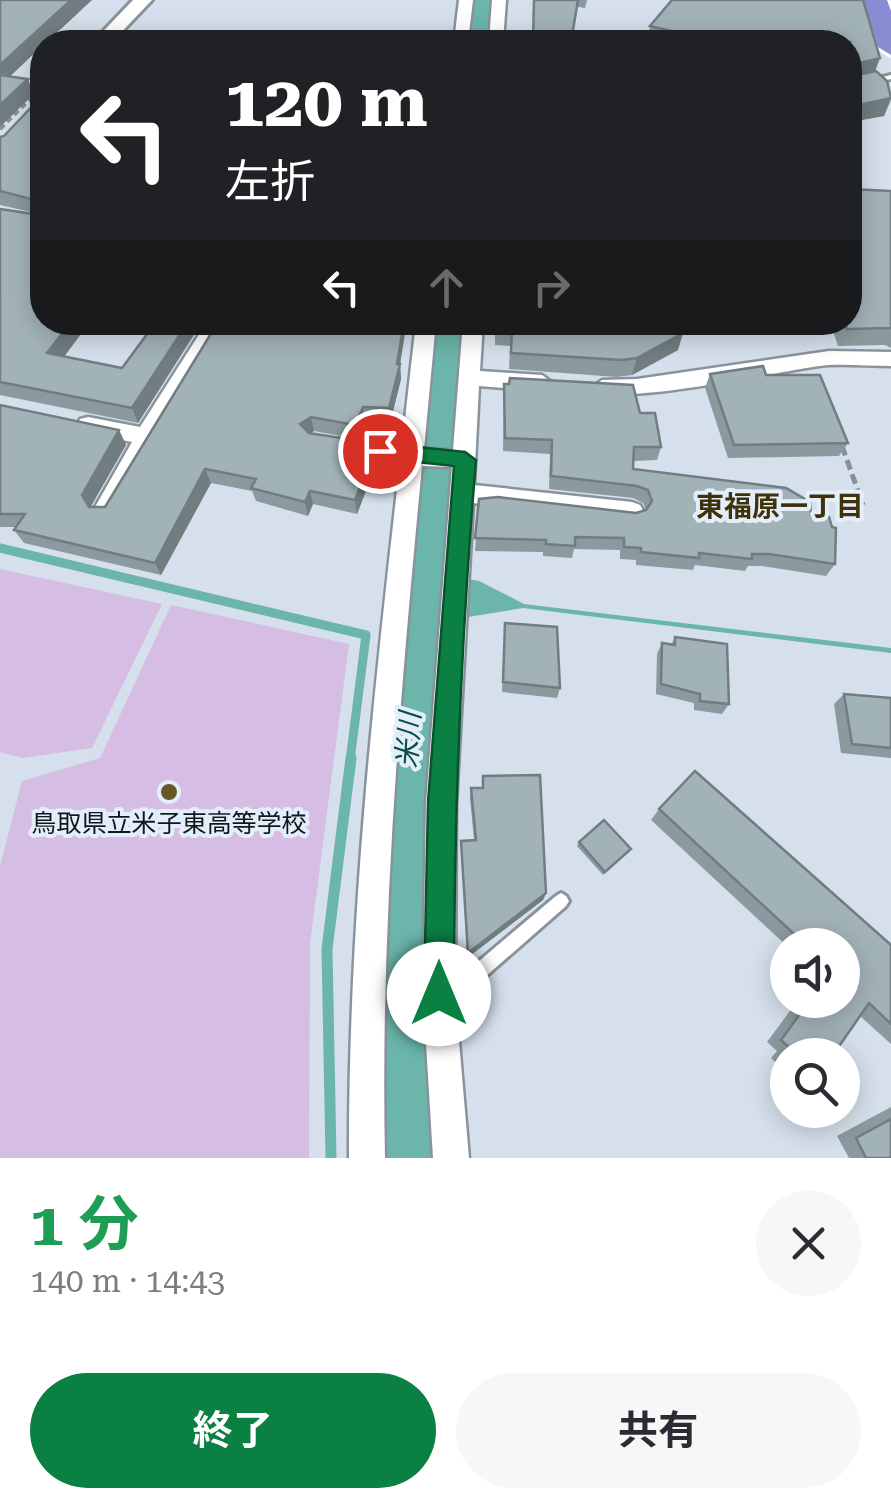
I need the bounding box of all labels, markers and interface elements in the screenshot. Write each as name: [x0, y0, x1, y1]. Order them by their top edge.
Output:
text: 120 m: [225, 61, 428, 143]
icon: left: [60, 70, 190, 200]
text: 左折: [225, 155, 315, 208]
icon: left: [314, 260, 369, 315]
icon: ahead: [419, 260, 474, 315]
icon: right: [524, 260, 579, 315]
pin: [338, 409, 423, 494]
icon: arrive: [353, 424, 408, 479]
district label: 東福原一丁目: [696, 490, 864, 523]
water label: 米川: [390, 708, 427, 769]
marker: 鳥取県立米子東高等学校: [158, 781, 180, 803]
place label: 鳥取県立米子東高等学校: [31, 809, 307, 838]
map controls: [770, 928, 860, 1128]
button: sound: [770, 928, 860, 1018]
position arrow: [387, 942, 491, 1046]
button: search: [770, 1038, 860, 1128]
text: 1 分: [30, 1189, 139, 1260]
button: close: [756, 1191, 861, 1296]
text: 140 m · 14:43: [30, 1262, 225, 1300]
button: 終了: [30, 1373, 436, 1488]
button: 共有: [456, 1373, 861, 1488]

